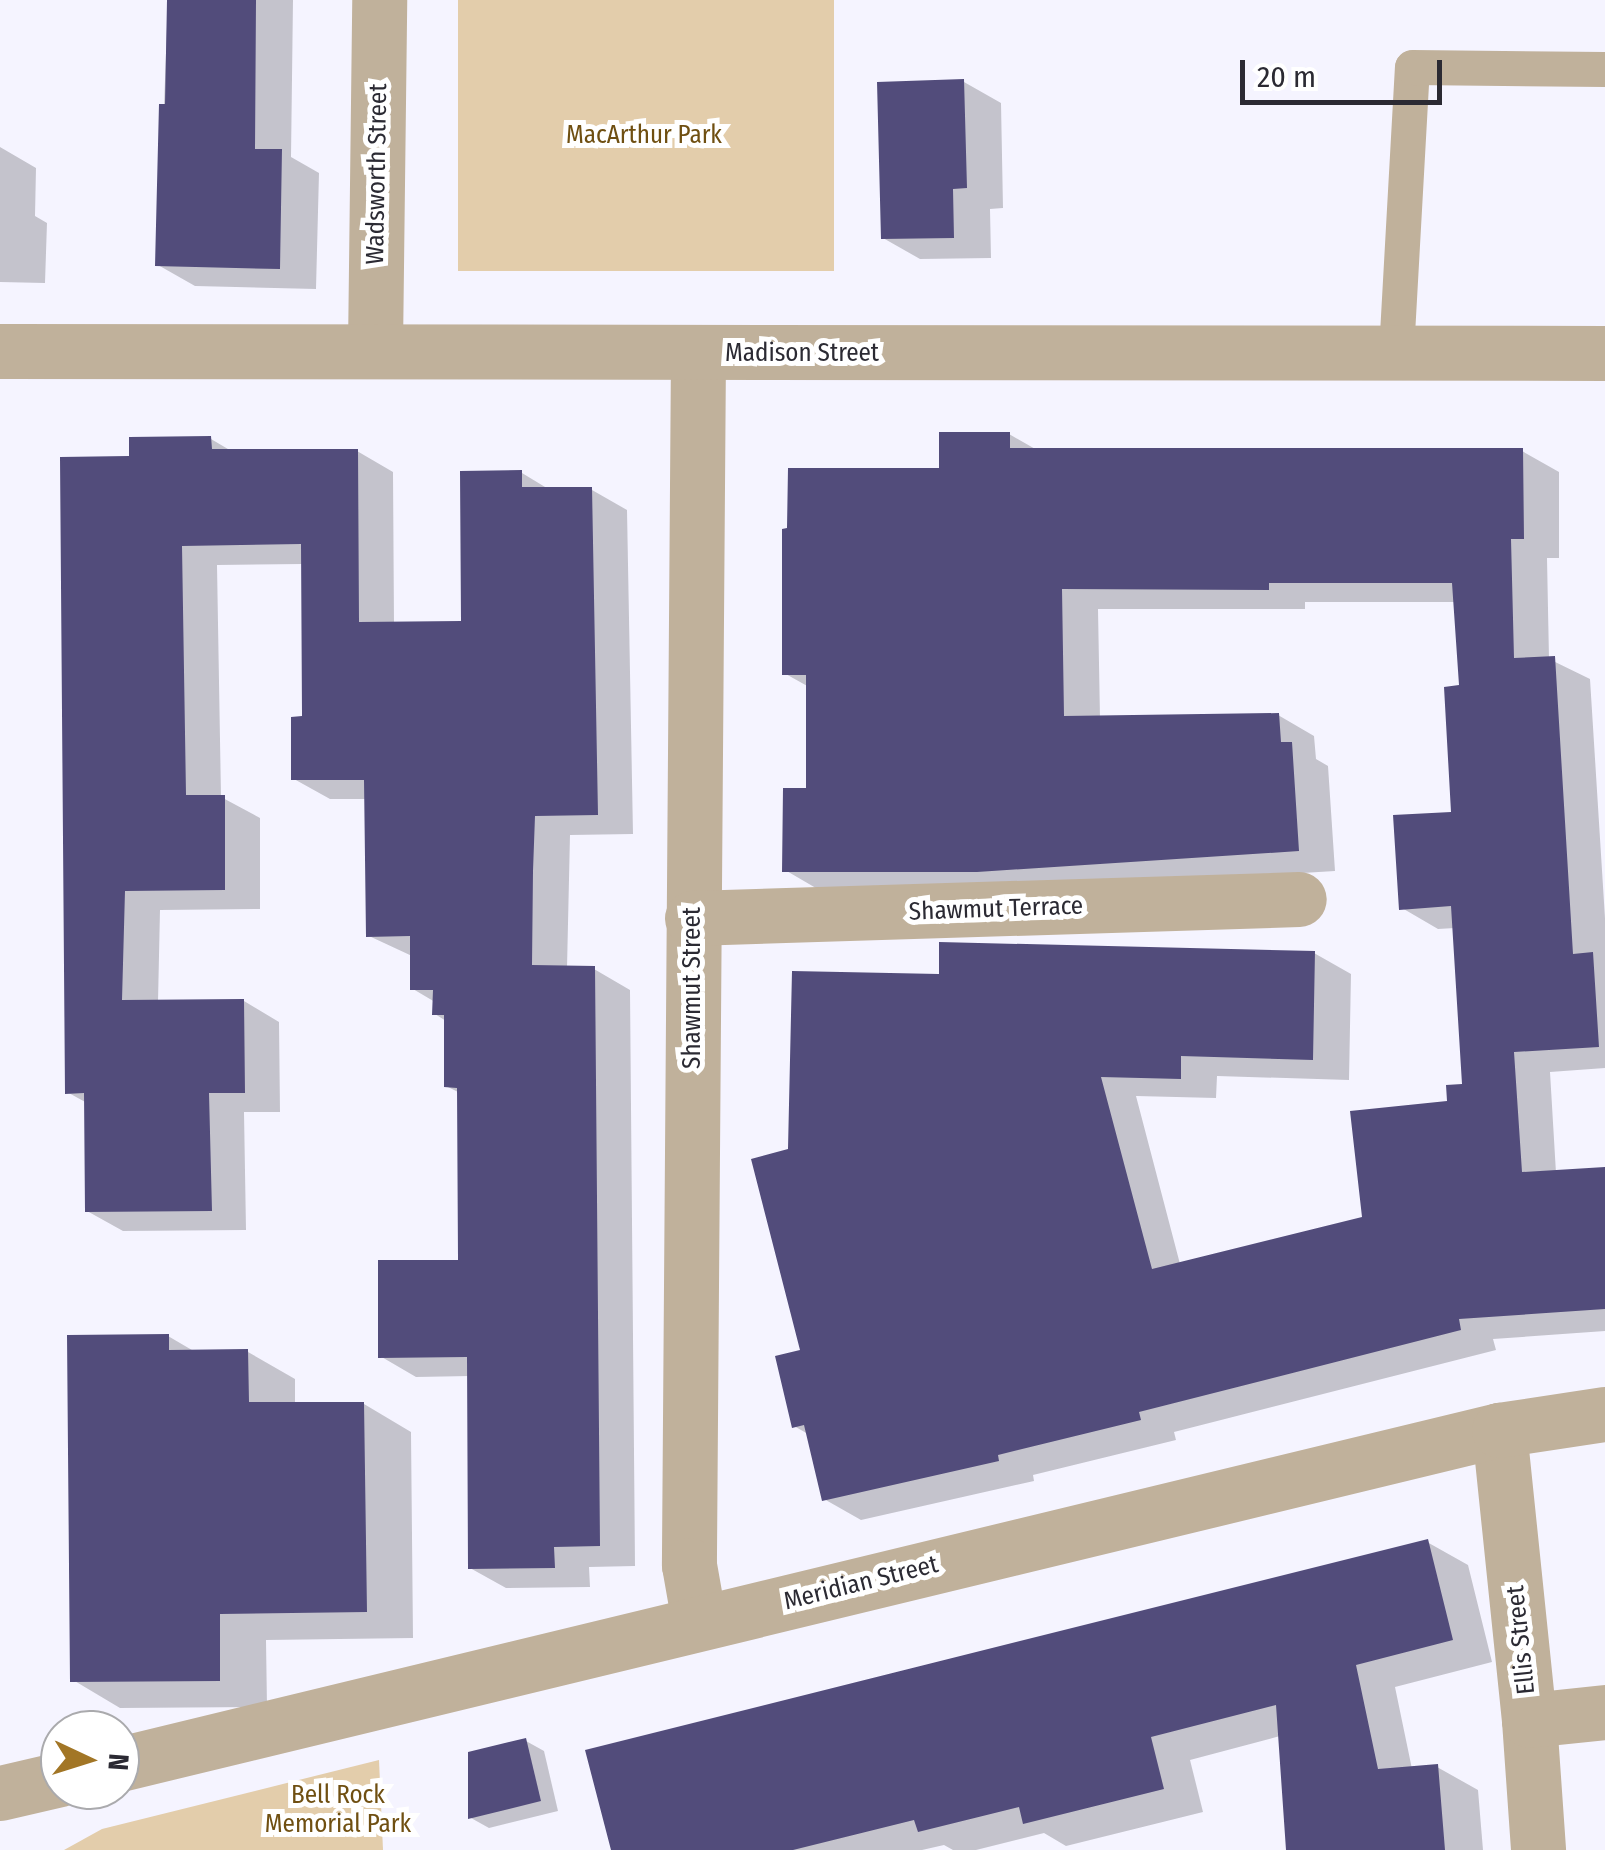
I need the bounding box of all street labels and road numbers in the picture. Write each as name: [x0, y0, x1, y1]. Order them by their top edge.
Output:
street label: Wadsworth Street: [360, 83, 394, 265]
street label: Madison Street: [725, 338, 879, 368]
street label: Shawmut Terrace: [908, 891, 1084, 927]
street label: Shawmut Street: [677, 907, 707, 1069]
street label: Meridian Street: [781, 1549, 941, 1617]
street label: Ellis Street: [1500, 1584, 1542, 1696]

